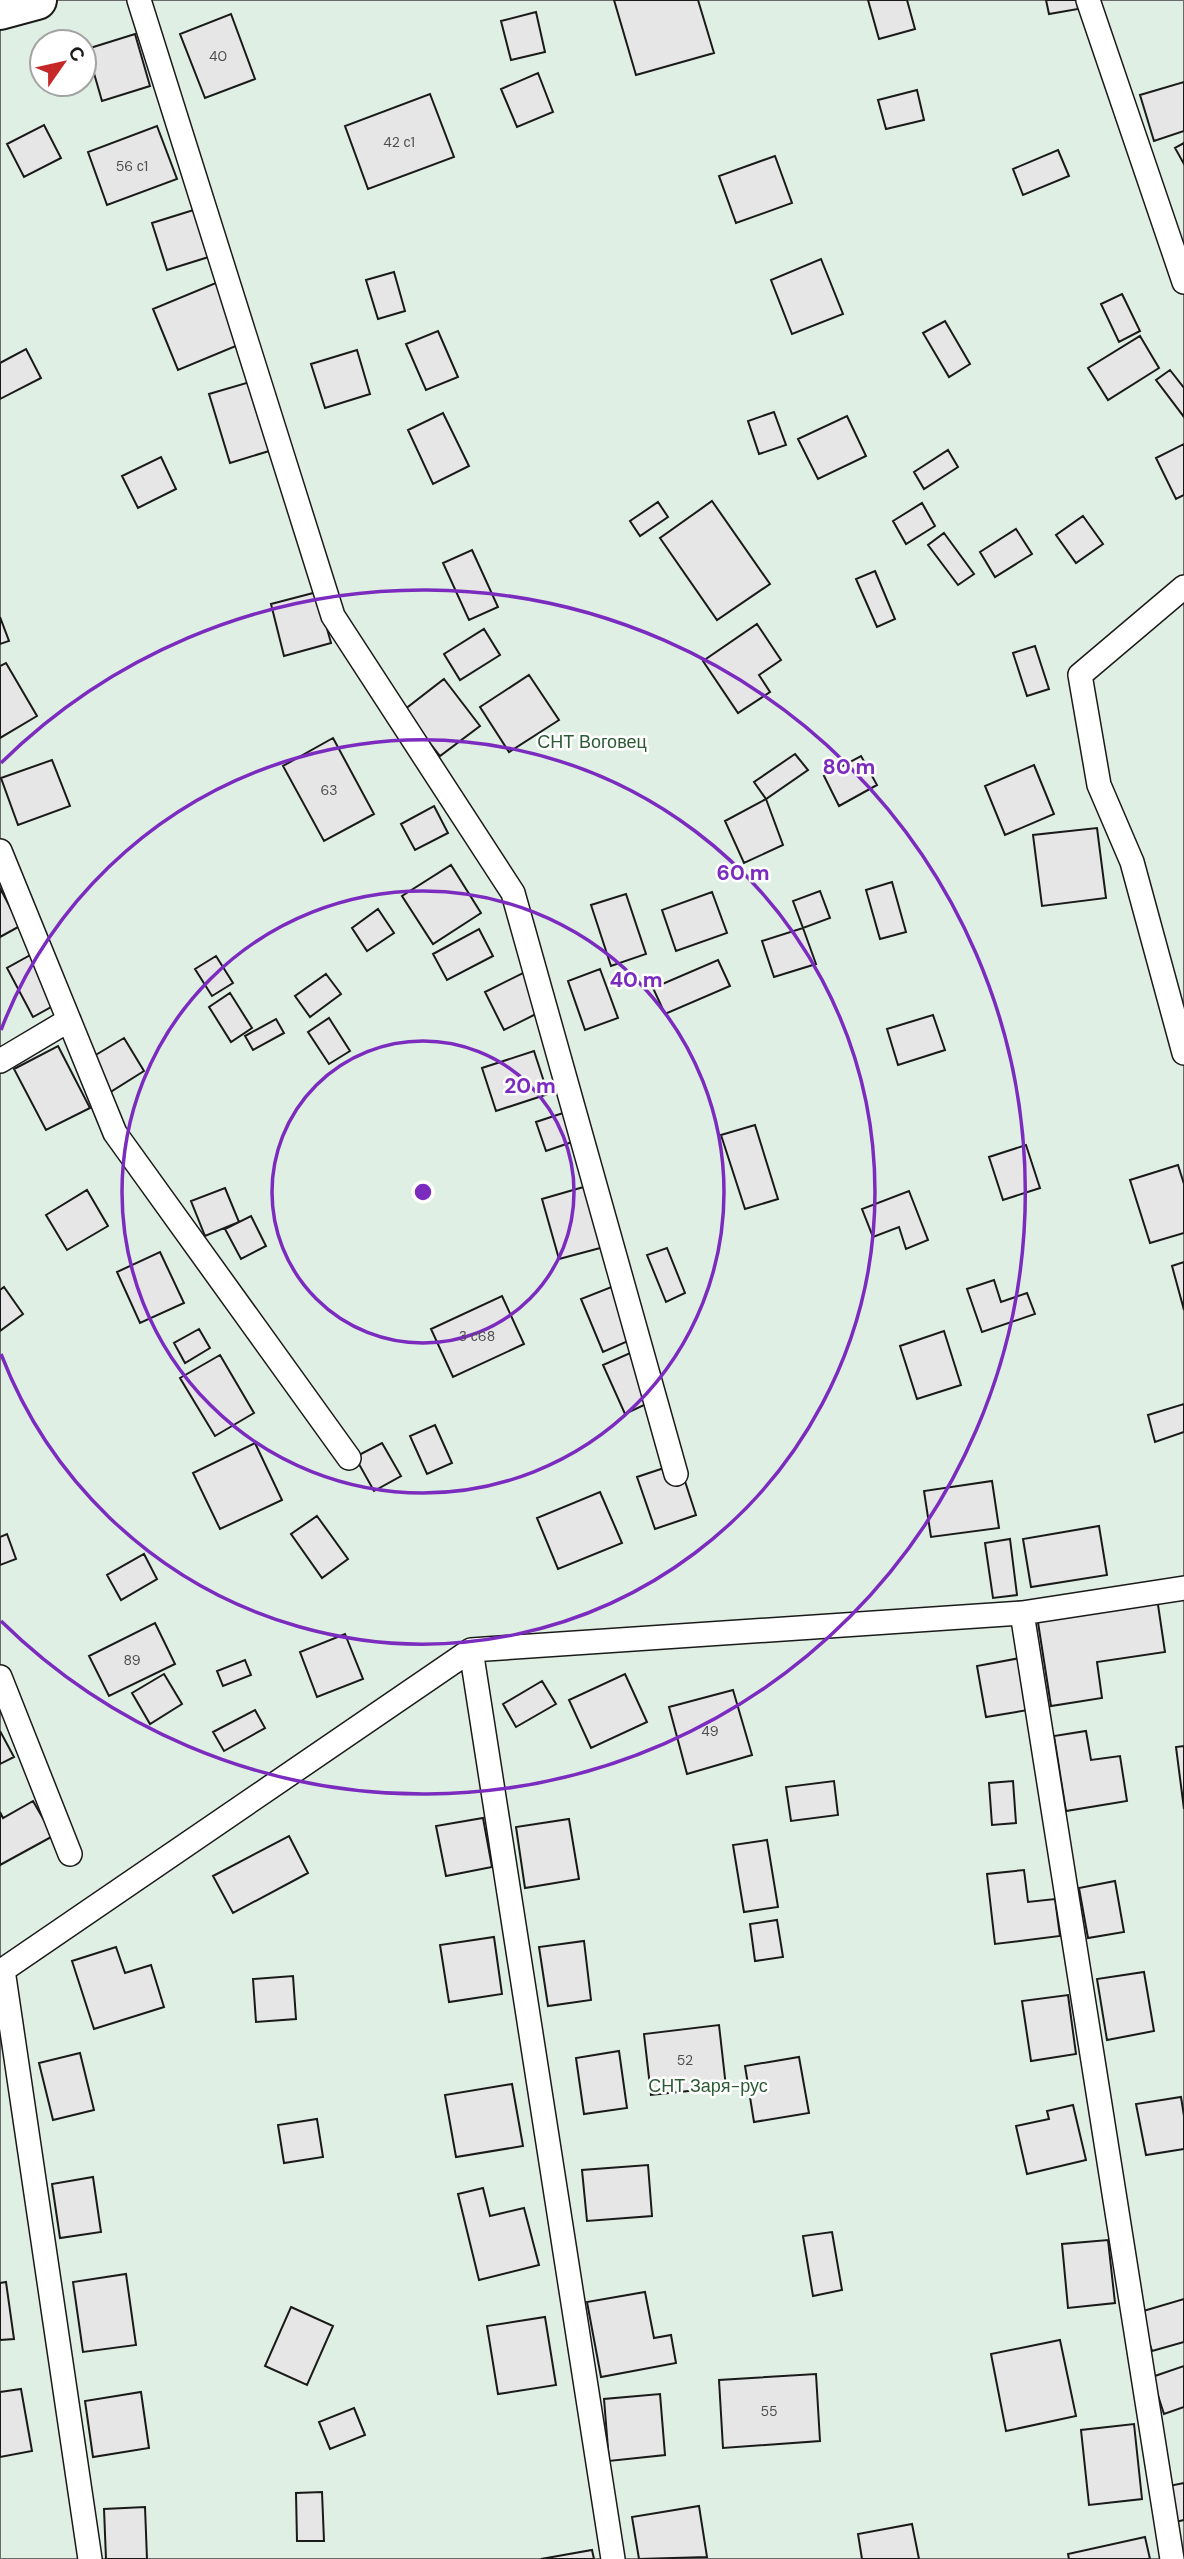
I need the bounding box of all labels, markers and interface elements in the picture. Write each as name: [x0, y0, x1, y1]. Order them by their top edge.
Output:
north arrow: [28, 28, 98, 98]
text: С: [62, 41, 91, 67]
house number: 40: [209, 47, 227, 65]
house number: 42 с1: [383, 133, 415, 151]
house number: 56 с1: [116, 157, 148, 175]
park label: СНТ Воговец: [537, 730, 647, 754]
text: 80 m: [823, 753, 875, 781]
house number: 63: [320, 781, 338, 799]
text: 60 m: [717, 859, 769, 887]
text: 40 m: [609, 966, 663, 994]
text: 20 m: [504, 1072, 556, 1100]
centre of rings: [411, 1180, 435, 1204]
house number: 3 с68: [459, 1327, 495, 1345]
house number: 89: [124, 1651, 141, 1669]
house number: 49: [701, 1722, 719, 1740]
house number: 52: [677, 2051, 693, 2069]
park label: СНТ Заря-рус: [648, 2074, 768, 2098]
house number: 55: [760, 2402, 778, 2420]

